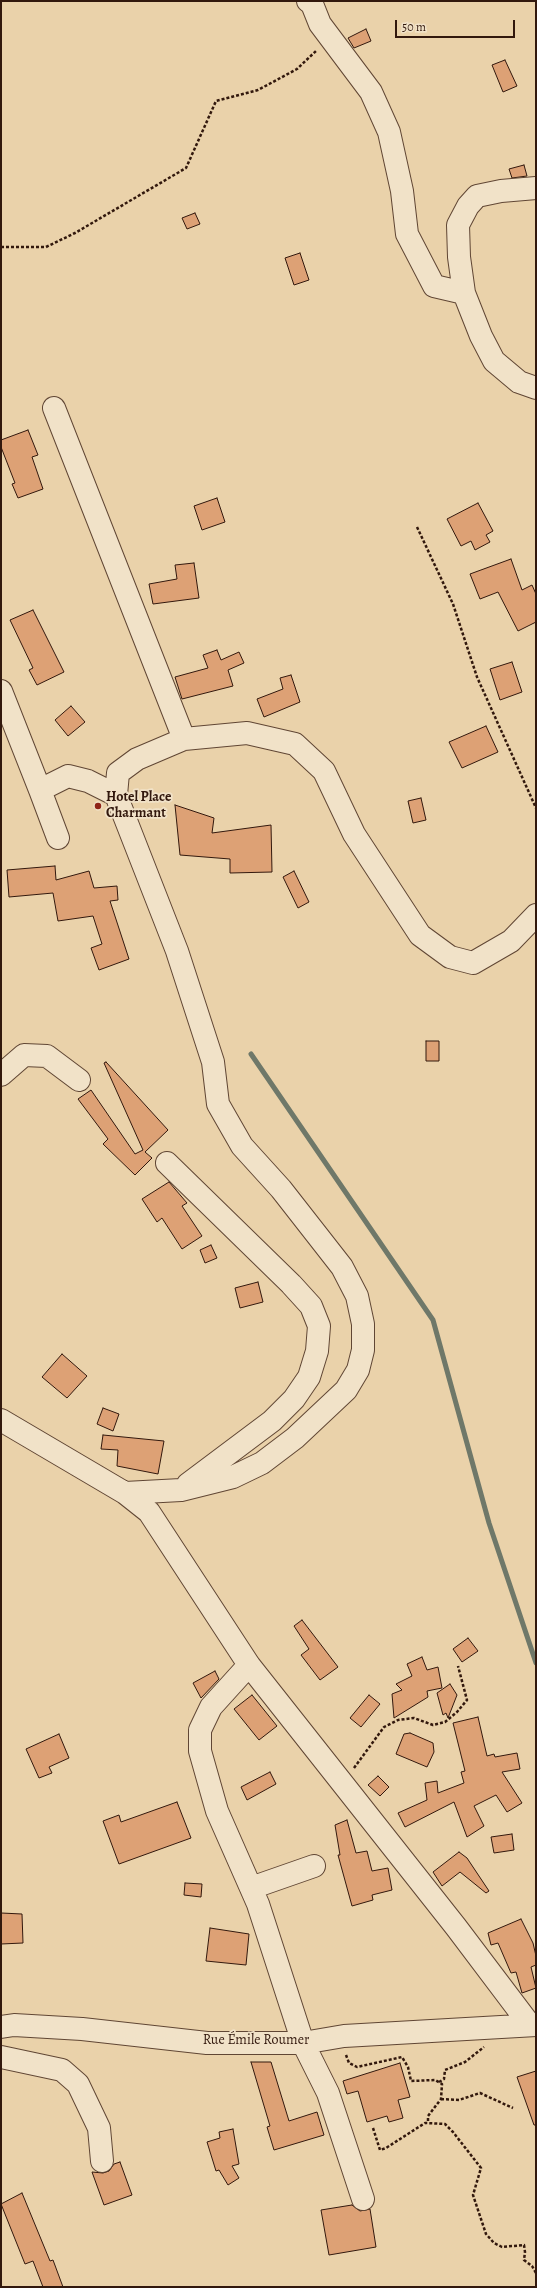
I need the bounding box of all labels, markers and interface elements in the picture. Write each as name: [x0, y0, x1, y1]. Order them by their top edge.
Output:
scale bar: [397, 12, 517, 38]
text: 50 m: [402, 19, 426, 35]
place label: Hotel Place Charmant: [106, 790, 171, 822]
marker: Hotel Place Charmant: [93, 801, 103, 811]
street label: Rue Émile Roumer: [203, 2033, 309, 2049]

